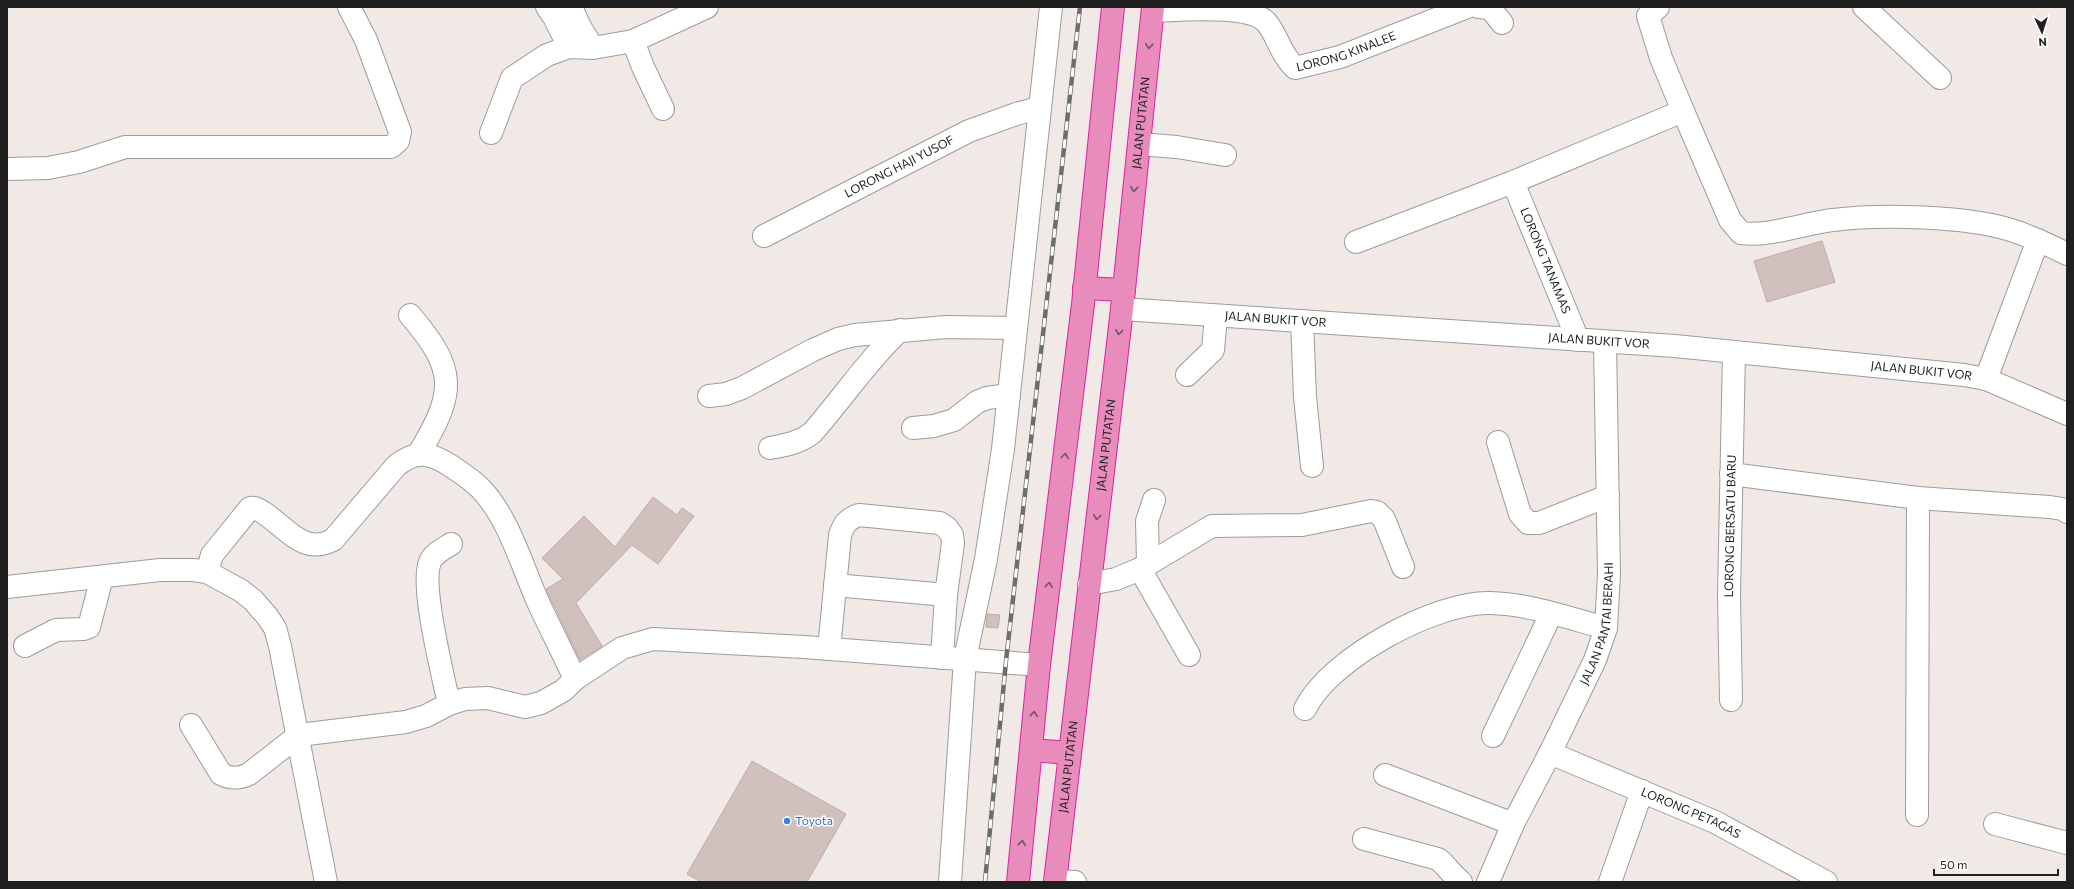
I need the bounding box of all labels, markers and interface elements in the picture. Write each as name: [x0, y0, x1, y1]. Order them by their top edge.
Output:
north arrow: [2022, 12, 2062, 52]
street label: LORONG KINALEE: [1295, 28, 1398, 73]
text: N: [2038, 36, 2047, 49]
one-way arrow: [1145, 43, 1154, 49]
street label: JALAN PUTATAN: [1128, 76, 1152, 170]
street label: LORONG HAJI YUSOF: [842, 132, 956, 200]
one-way arrow: [1130, 186, 1139, 192]
street label: LORONG TANAMAS: [1518, 205, 1574, 315]
street label: JALAN BUKIT VOR: [1224, 308, 1327, 329]
one-way arrow: [1115, 329, 1124, 335]
street label: JALAN BUKIT VOR: [1548, 330, 1650, 350]
street label: JALAN BUKIT VOR: [1870, 358, 1974, 382]
street label: JALAN PUTATAN: [1093, 398, 1117, 492]
one-way arrow: [1060, 453, 1069, 459]
street label: LORONG BERSATU BARU: [1721, 454, 1738, 598]
one-way arrow: [1093, 514, 1102, 520]
street label: JALAN PANTAI BERAHI: [1576, 562, 1615, 687]
one-way arrow: [1044, 582, 1053, 588]
one-way arrow: [1030, 711, 1039, 717]
street label: JALAN PUTATAN: [1055, 720, 1080, 814]
street label: LORONG PETAGAS: [1639, 784, 1743, 841]
place label: Toyota: [795, 813, 833, 827]
marker: Toyota: [782, 816, 792, 826]
one-way arrow: [1017, 840, 1026, 846]
scale bar: [1934, 851, 2058, 877]
text: 50 m: [1940, 857, 1968, 871]

